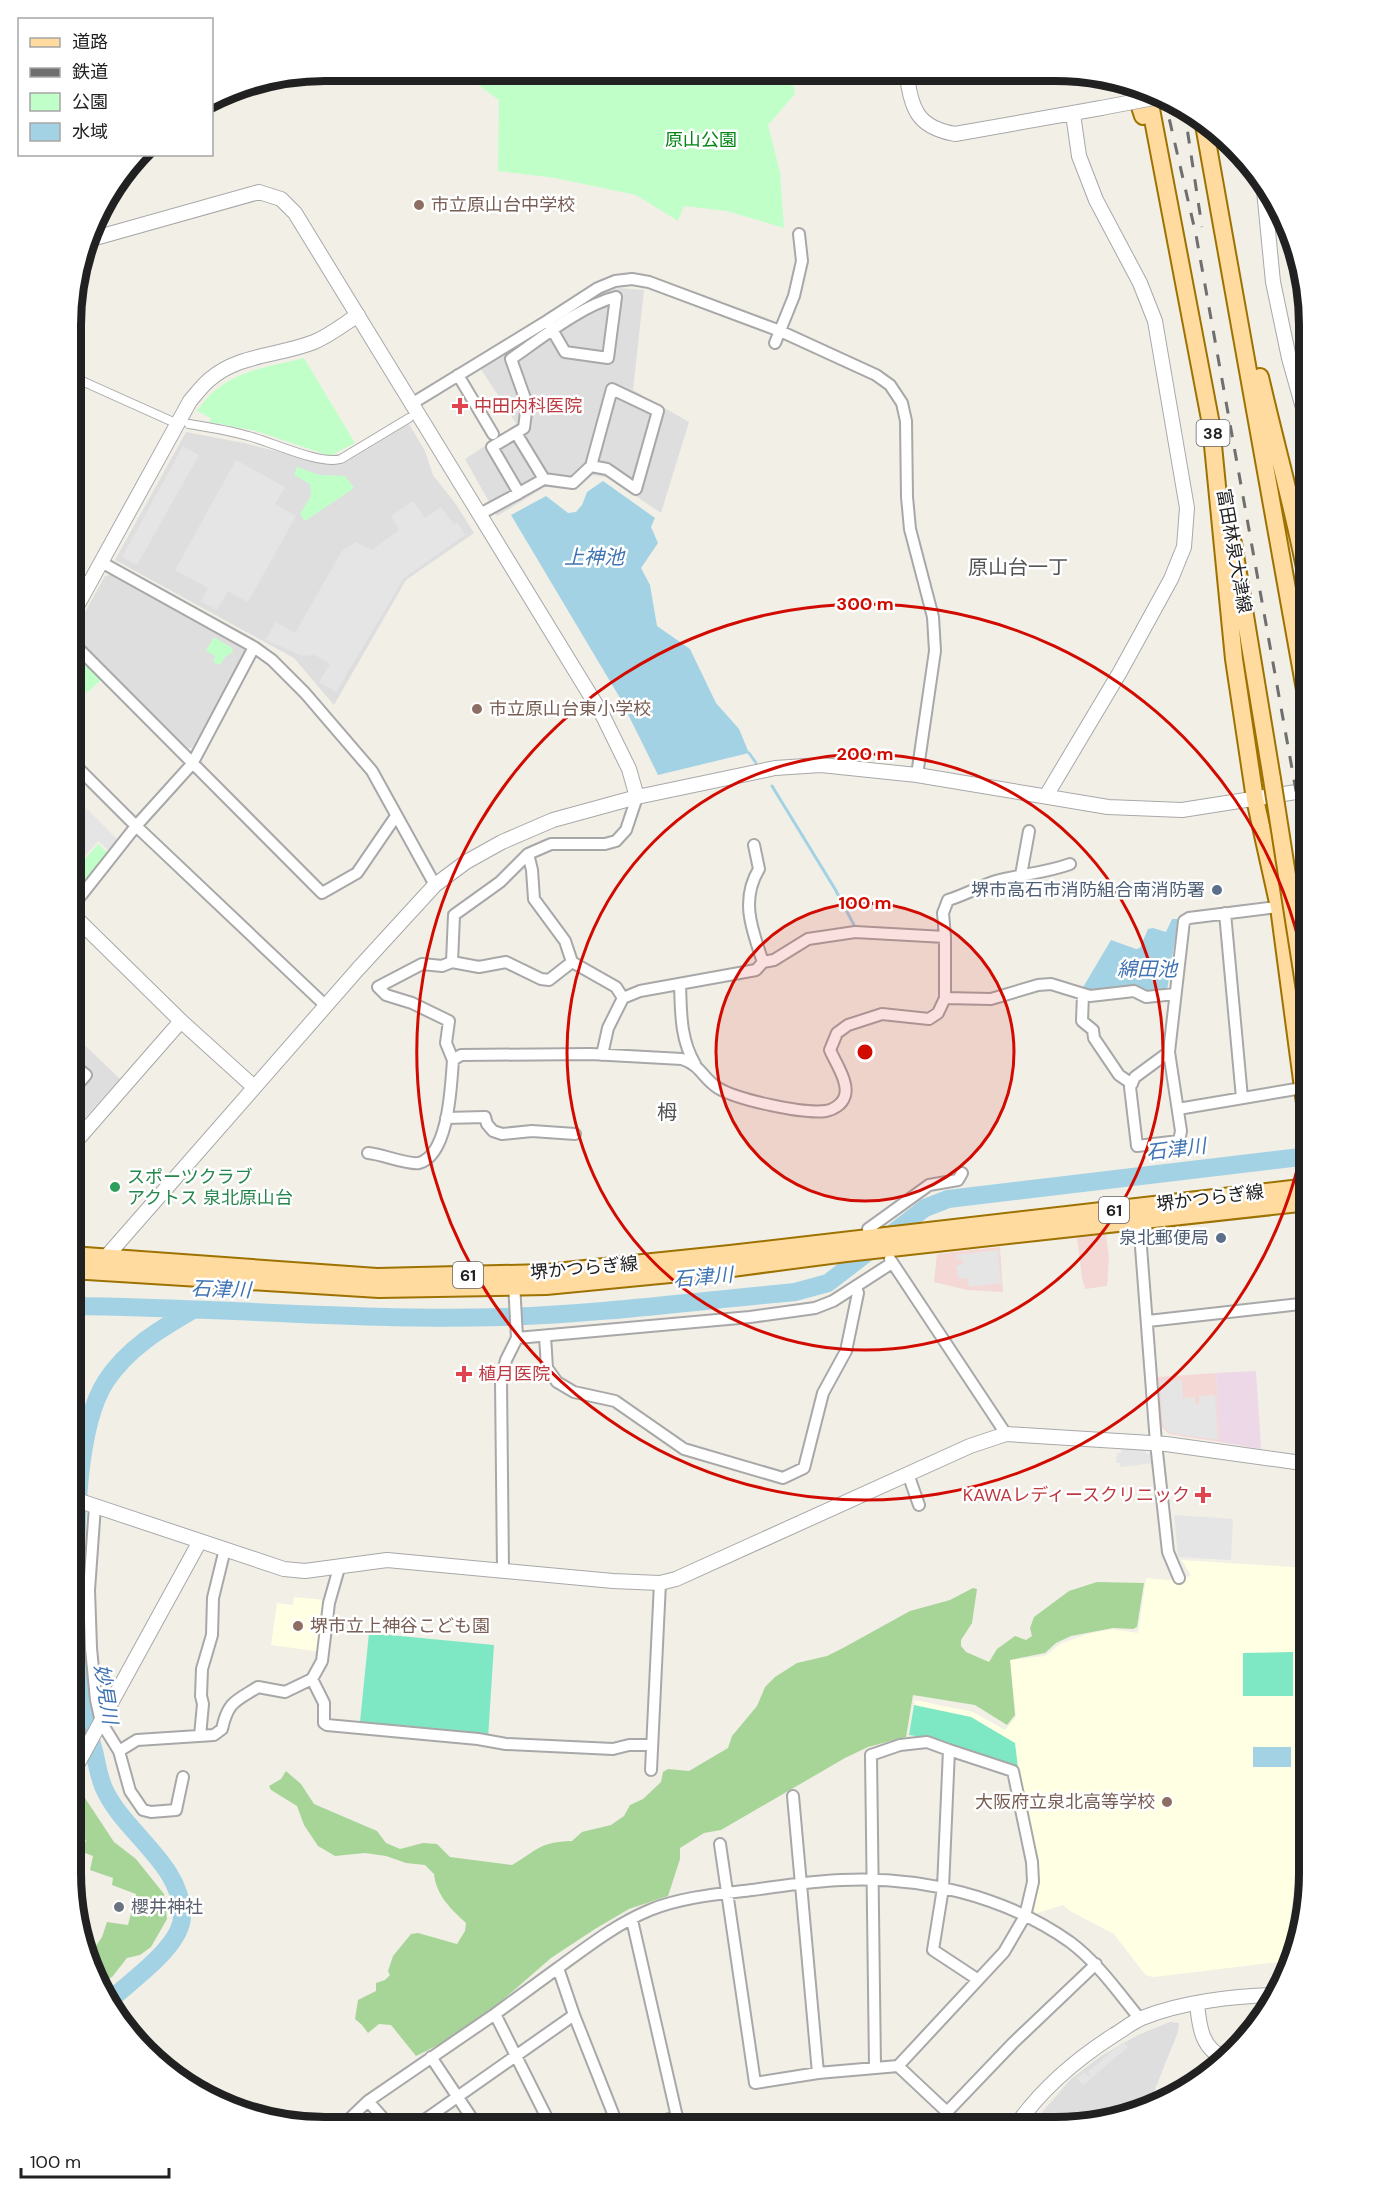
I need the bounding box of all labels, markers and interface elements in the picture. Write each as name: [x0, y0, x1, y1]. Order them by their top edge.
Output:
legend: [18, 18, 213, 156]
text: 道路: [72, 30, 108, 54]
text: 鉄道: [72, 60, 108, 84]
text: 公園: [72, 90, 108, 114]
text: 水域: [72, 120, 108, 144]
park label: 原山公園: [665, 128, 737, 152]
place label: 市立原山台中学校: [431, 193, 575, 217]
marker: 市立原山台中学校: [412, 198, 426, 212]
place label: 中田内科医院: [474, 394, 582, 418]
marker: 中田内科医院: [451, 397, 469, 415]
road number: 38: [1196, 420, 1230, 446]
street label: 富田林泉大津線: [1211, 487, 1257, 615]
water label: 上神池: [564, 544, 626, 570]
district label: 原山台一丁: [968, 554, 1068, 580]
text: 300 m: [836, 592, 894, 616]
place label: 市立原山台東小学校: [489, 697, 651, 721]
marker: 市立原山台東小学校: [470, 702, 484, 716]
text: 200 m: [837, 742, 893, 766]
place label: 堺市高石市消防組合南消防署: [971, 878, 1205, 902]
marker: 堺市高石市消防組合南消防署: [1210, 883, 1224, 897]
text: 100 m: [838, 891, 892, 915]
water label: 綿田池: [1117, 956, 1179, 982]
centre of rings: [855, 1042, 875, 1062]
district label: 栂: [657, 1099, 677, 1125]
water label: 石津川: [1145, 1132, 1209, 1166]
place label: スポーツクラブ アクトス 泉北原山台: [127, 1165, 293, 1210]
marker: スポーツクラブ アクトス 泉北原山台: [108, 1180, 122, 1194]
street label: 堺かつらぎ線: [1155, 1180, 1265, 1216]
road number: 61: [1099, 1197, 1129, 1223]
place label: 泉北郵便局: [1119, 1226, 1209, 1250]
marker: 泉北郵便局: [1214, 1231, 1228, 1245]
street label: 堺かつらぎ線: [529, 1251, 639, 1285]
water label: 石津川: [672, 1261, 736, 1293]
road number: 61: [453, 1262, 483, 1288]
water label: 石津川: [191, 1275, 253, 1303]
place label: 植月医院: [478, 1362, 550, 1386]
marker: 植月医院: [455, 1365, 473, 1383]
place label: KAWAレディースクリニック: [963, 1483, 1190, 1507]
marker: KAWAレディースクリニック: [1194, 1486, 1212, 1504]
place label: 堺市立上神谷こども園: [310, 1614, 490, 1638]
marker: 堺市立上神谷こども園: [291, 1619, 305, 1633]
water label: 妙見川: [88, 1662, 124, 1728]
place label: 大阪府立泉北高等学校: [975, 1790, 1155, 1814]
marker: 大阪府立泉北高等学校: [1160, 1795, 1174, 1809]
place label: 櫻井神社: [131, 1895, 203, 1919]
marker: 櫻井神社: [112, 1900, 126, 1914]
scale bar: [21, 2141, 170, 2179]
text: 100 m: [30, 2150, 81, 2174]

